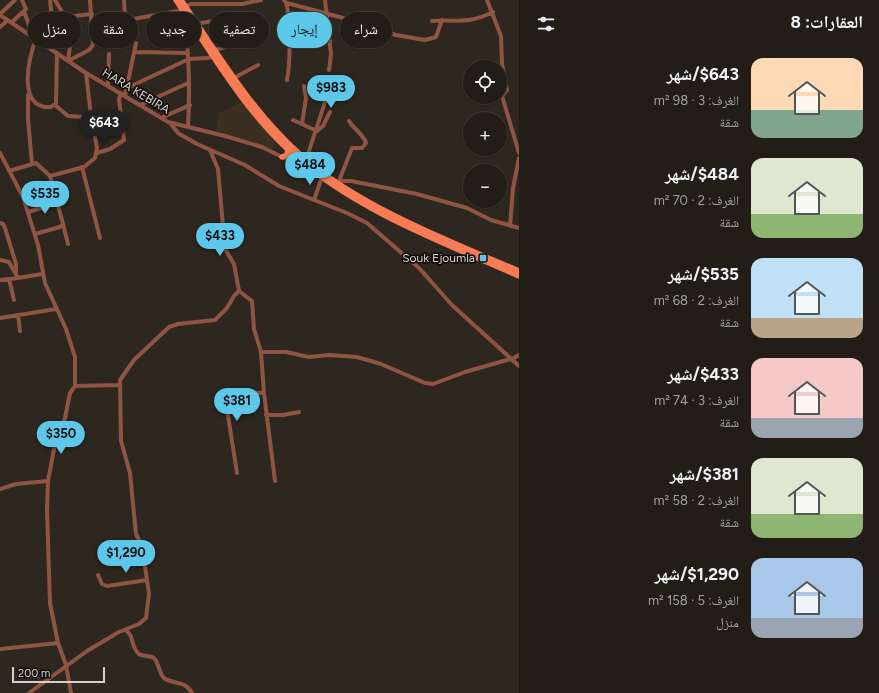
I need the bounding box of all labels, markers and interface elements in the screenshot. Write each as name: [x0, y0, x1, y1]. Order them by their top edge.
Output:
chip: منزل: [28, 12, 81, 48]
chip: شقة: [89, 12, 138, 48]
chip: جديد: [146, 12, 201, 48]
chip: تصفية: [209, 12, 269, 48]
chip: إيجار: [277, 12, 332, 48]
chip: شراء: [340, 12, 392, 48]
text: العقارات: 8: [790, 12, 863, 32]
icon: filters: [535, 13, 557, 35]
map controls: [463, 60, 507, 208]
button: locate: [463, 60, 507, 104]
text: $643/شهر: [667, 64, 739, 84]
street label: HARA KEBIRA: [100, 65, 172, 117]
icon: home: [783, 74, 831, 122]
pin: $983: [307, 75, 355, 109]
text: $983: [316, 80, 346, 95]
text: الغرف: 3 · 98 m²: [654, 93, 739, 108]
pin: $643: [80, 110, 128, 144]
button: +: [463, 112, 507, 156]
text: $643: [89, 115, 119, 130]
text: شقة: [720, 115, 739, 130]
pin: $484: [286, 152, 334, 186]
text: $484: [294, 157, 326, 172]
button: −: [463, 164, 507, 208]
text: $484/شهر: [665, 164, 739, 184]
icon: home: [783, 174, 831, 222]
pin: $535: [21, 181, 69, 215]
text: $535: [30, 186, 60, 201]
text: الغرف: 2 · 70 m²: [654, 193, 739, 208]
text: شقة: [720, 215, 739, 230]
pin: $433: [196, 223, 244, 257]
text: $433: [205, 228, 235, 243]
place label: Souk Ejoumla: [402, 251, 475, 265]
marker: Souk Ejoumla: [478, 253, 488, 263]
text: $535/شهر: [668, 264, 739, 284]
icon: home: [783, 274, 831, 322]
text: الغرف: 2 · 68 m²: [654, 293, 739, 308]
text: شقة: [720, 315, 739, 330]
text: $433/شهر: [667, 364, 739, 384]
icon: home: [783, 374, 831, 422]
pin: $381: [213, 388, 261, 422]
text: $381: [223, 393, 251, 408]
text: الغرف: 3 · 74 m²: [654, 393, 739, 408]
text: شقة: [720, 415, 739, 430]
pin: $350: [37, 421, 85, 455]
text: $350: [46, 426, 76, 441]
text: $381/شهر: [670, 464, 739, 484]
icon: home: [783, 474, 831, 522]
text: الغرف: 2 · 58 m²: [654, 493, 739, 508]
text: شقة: [720, 515, 739, 530]
pin: $1,290: [93, 540, 159, 574]
text: $1,290: [106, 545, 146, 560]
text: $1,290/شهر: [655, 564, 739, 584]
icon: home: [783, 574, 831, 622]
text: الغرف: 5 · 158 m²: [648, 593, 739, 608]
text: منزل: [716, 615, 739, 630]
scale bar: [12, 665, 105, 684]
text: 200 m: [18, 667, 50, 680]

